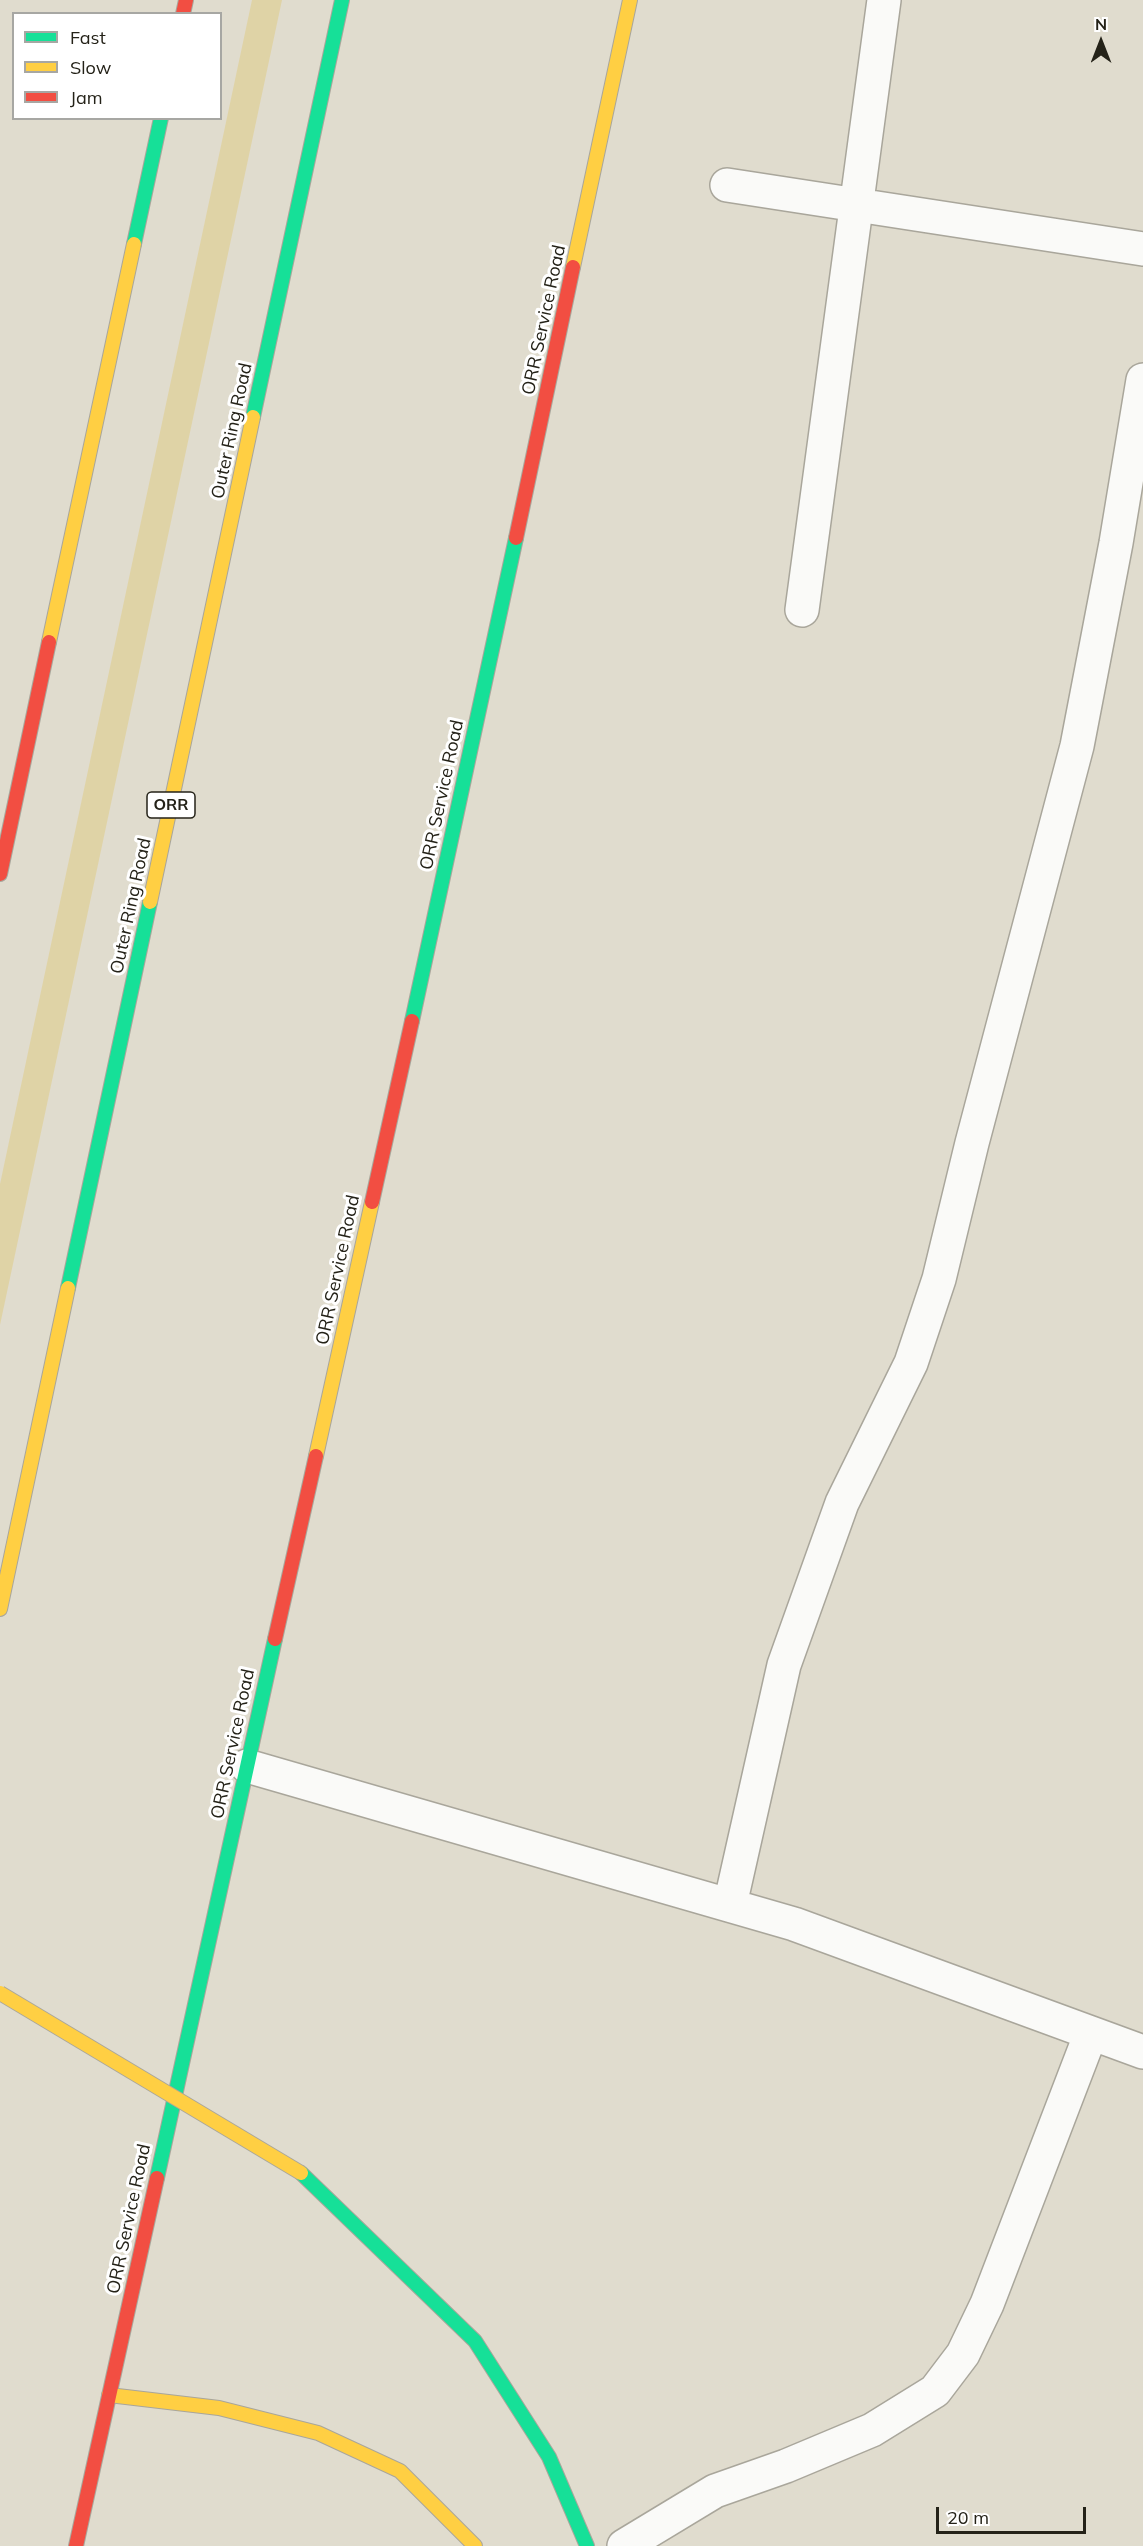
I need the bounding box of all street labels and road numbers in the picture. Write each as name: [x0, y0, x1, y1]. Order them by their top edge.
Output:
street label: ORR Service Road: [518, 243, 570, 397]
street label: Outer Ring Road: [207, 361, 257, 501]
street label: ORR Service Road: [416, 718, 468, 872]
road number: ORR: [147, 792, 195, 818]
street label: Outer Ring Road: [106, 836, 156, 976]
street label: ORR Service Road: [312, 1193, 364, 1347]
street label: ORR Service Road: [207, 1667, 259, 1821]
street label: ORR Service Road: [103, 2142, 155, 2296]

